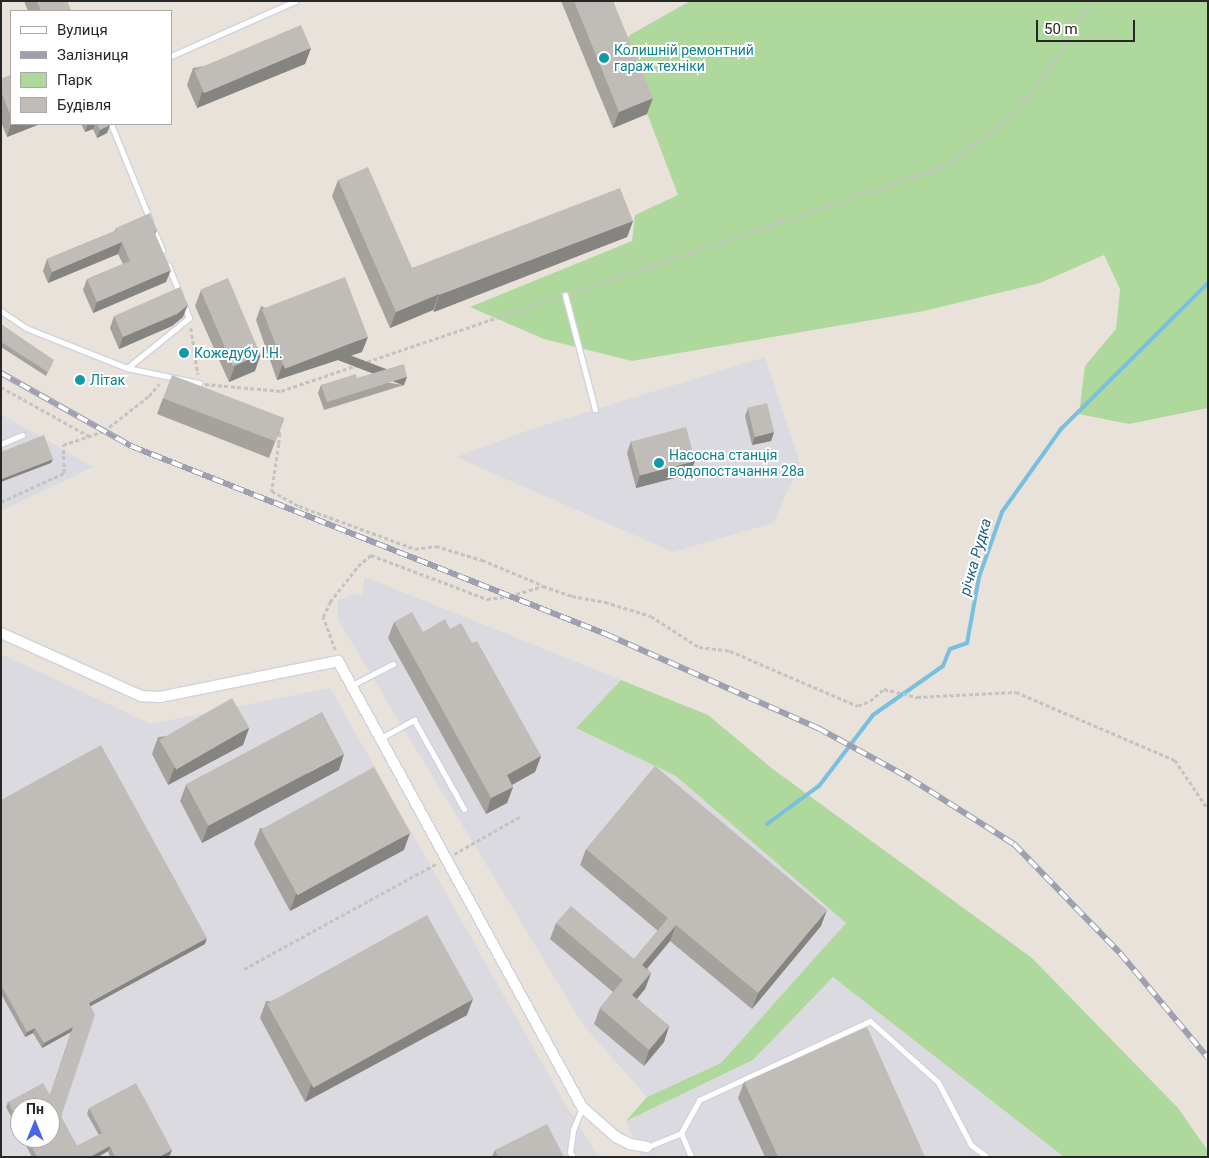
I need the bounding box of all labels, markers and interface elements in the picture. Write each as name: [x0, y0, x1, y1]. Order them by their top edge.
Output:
legend: [10, 10, 172, 125]
scale bar: [1039, 10, 1138, 42]
text: 50 m: [1044, 20, 1078, 38]
text: Вулиця: [57, 21, 108, 39]
place label: Колишній ремонтний гараж техніки: [614, 42, 754, 74]
text: Залізниця: [57, 46, 129, 64]
marker: Колишній ремонтний гараж техніки: [598, 52, 610, 64]
text: Парк: [57, 71, 92, 89]
text: Будівля: [57, 96, 111, 114]
place label: Кожедубу І.Н.: [194, 345, 283, 361]
marker: Кожедубу І.Н.: [178, 347, 190, 359]
place label: Літак: [90, 372, 125, 388]
marker: Літак: [74, 374, 86, 386]
place label: Насосна станція водопостачання 28а: [669, 447, 804, 480]
marker: Насосна станція водопостачання 28а: [653, 457, 665, 469]
water label: річка Рудка: [956, 516, 996, 598]
north arrow: [10, 1098, 60, 1148]
text: Пн: [26, 1101, 44, 1117]

